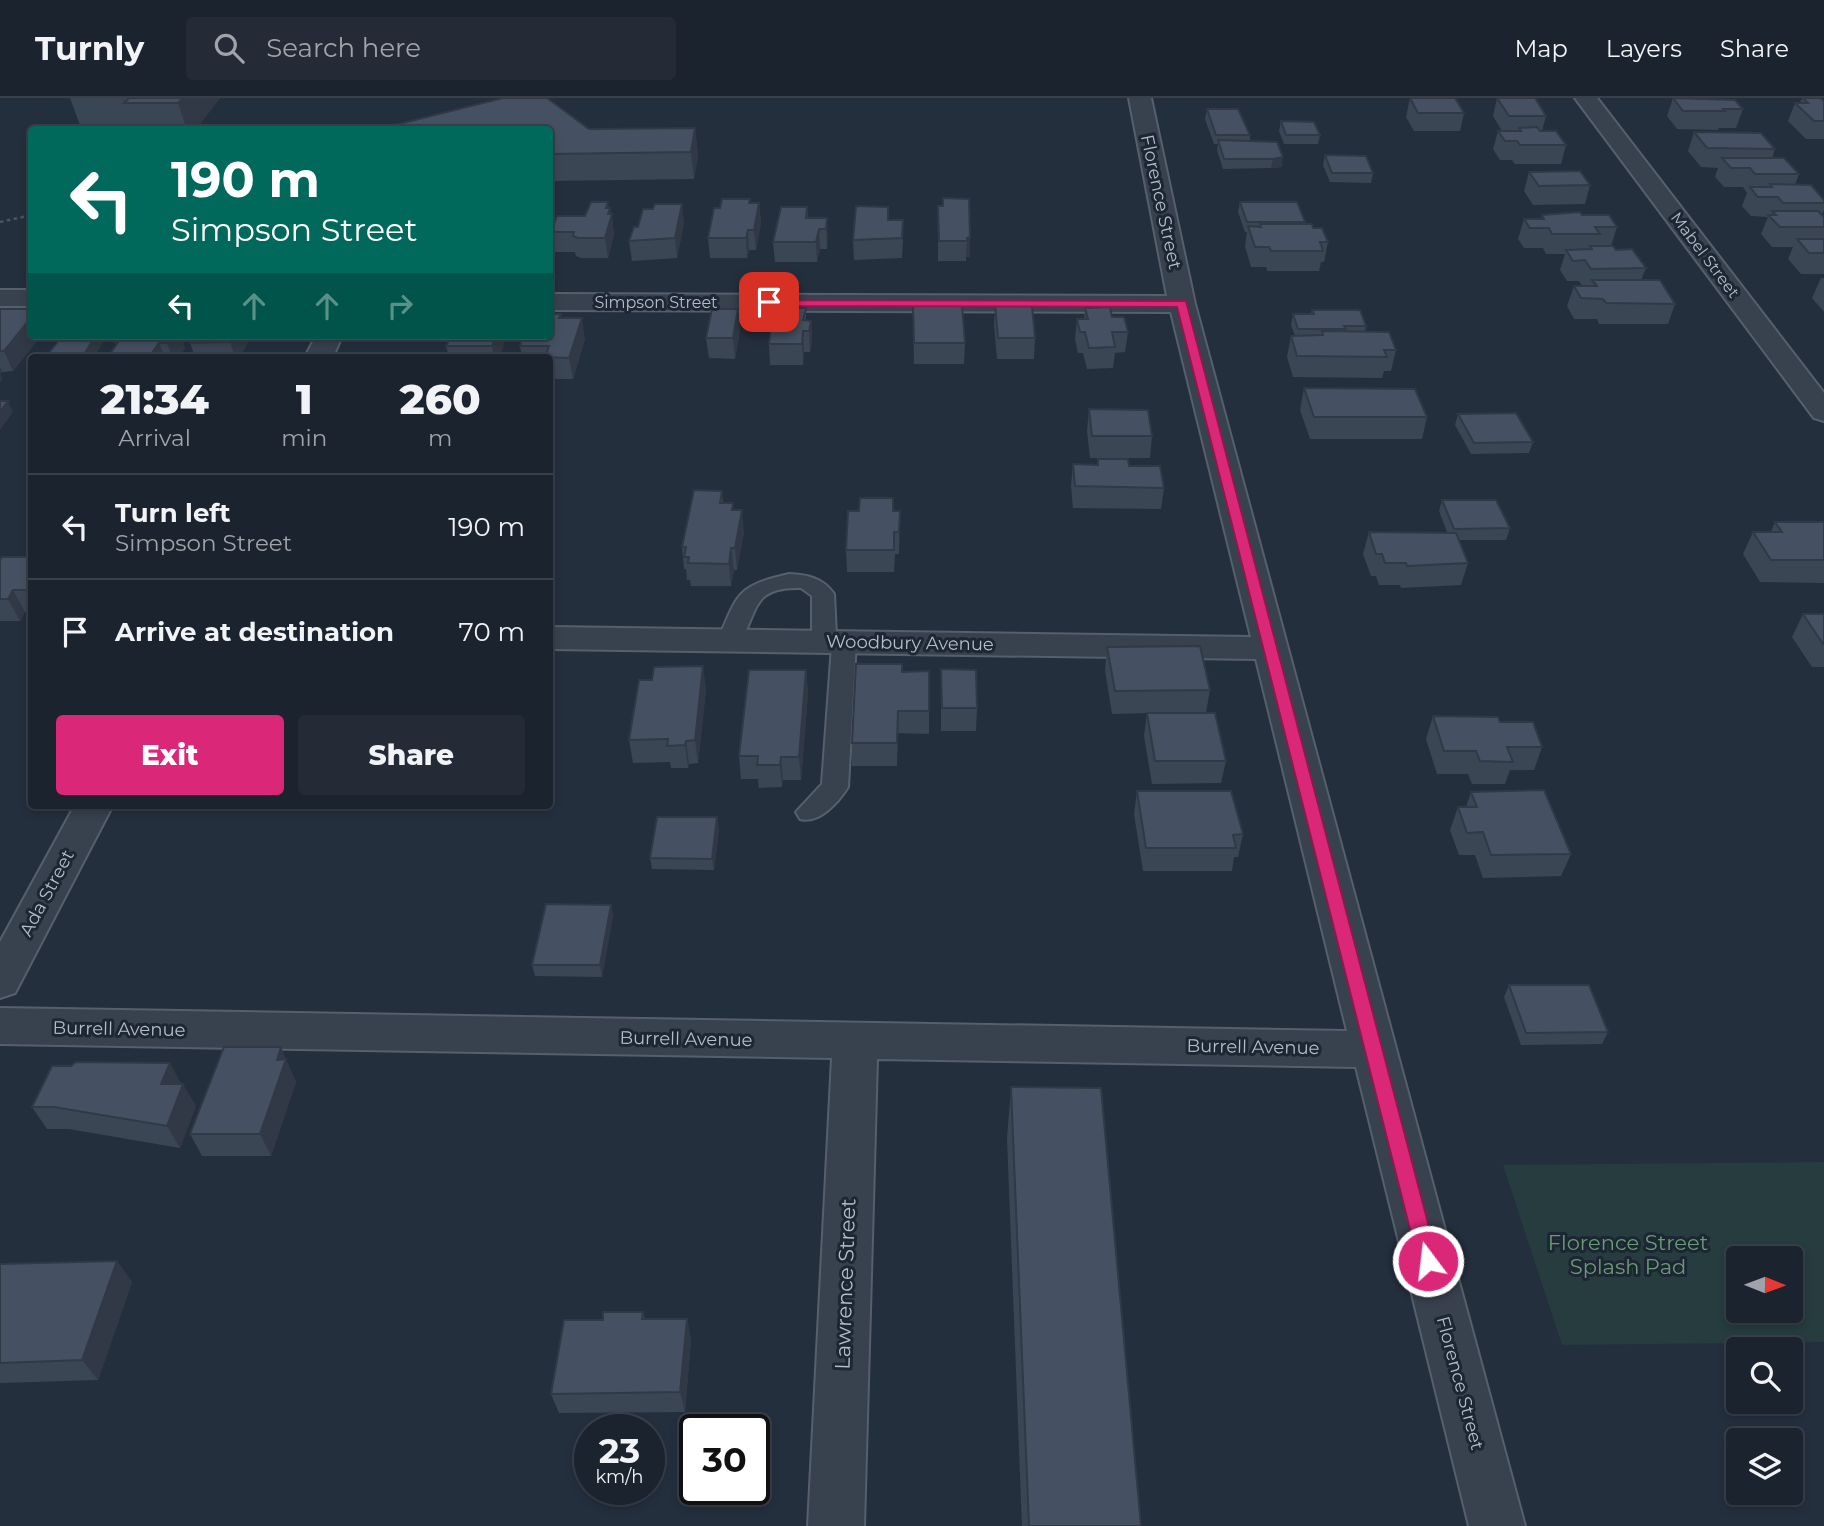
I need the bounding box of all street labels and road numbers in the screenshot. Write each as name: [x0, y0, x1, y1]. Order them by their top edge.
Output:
street label: Florence Street: [1136, 132, 1186, 272]
street label: Mabel Street: [1667, 209, 1744, 302]
street label: Simpson Street: [594, 293, 718, 312]
street label: Woodbury Avenue: [826, 631, 994, 655]
street label: Ada Street: [15, 846, 79, 940]
street label: Burrell Avenue: [52, 1017, 186, 1041]
street label: Burrell Avenue: [619, 1027, 753, 1051]
street label: Burrell Avenue: [1186, 1035, 1320, 1059]
street label: Lawrence Street: [830, 1198, 860, 1370]
street label: Florence Street: [1432, 1314, 1488, 1452]

